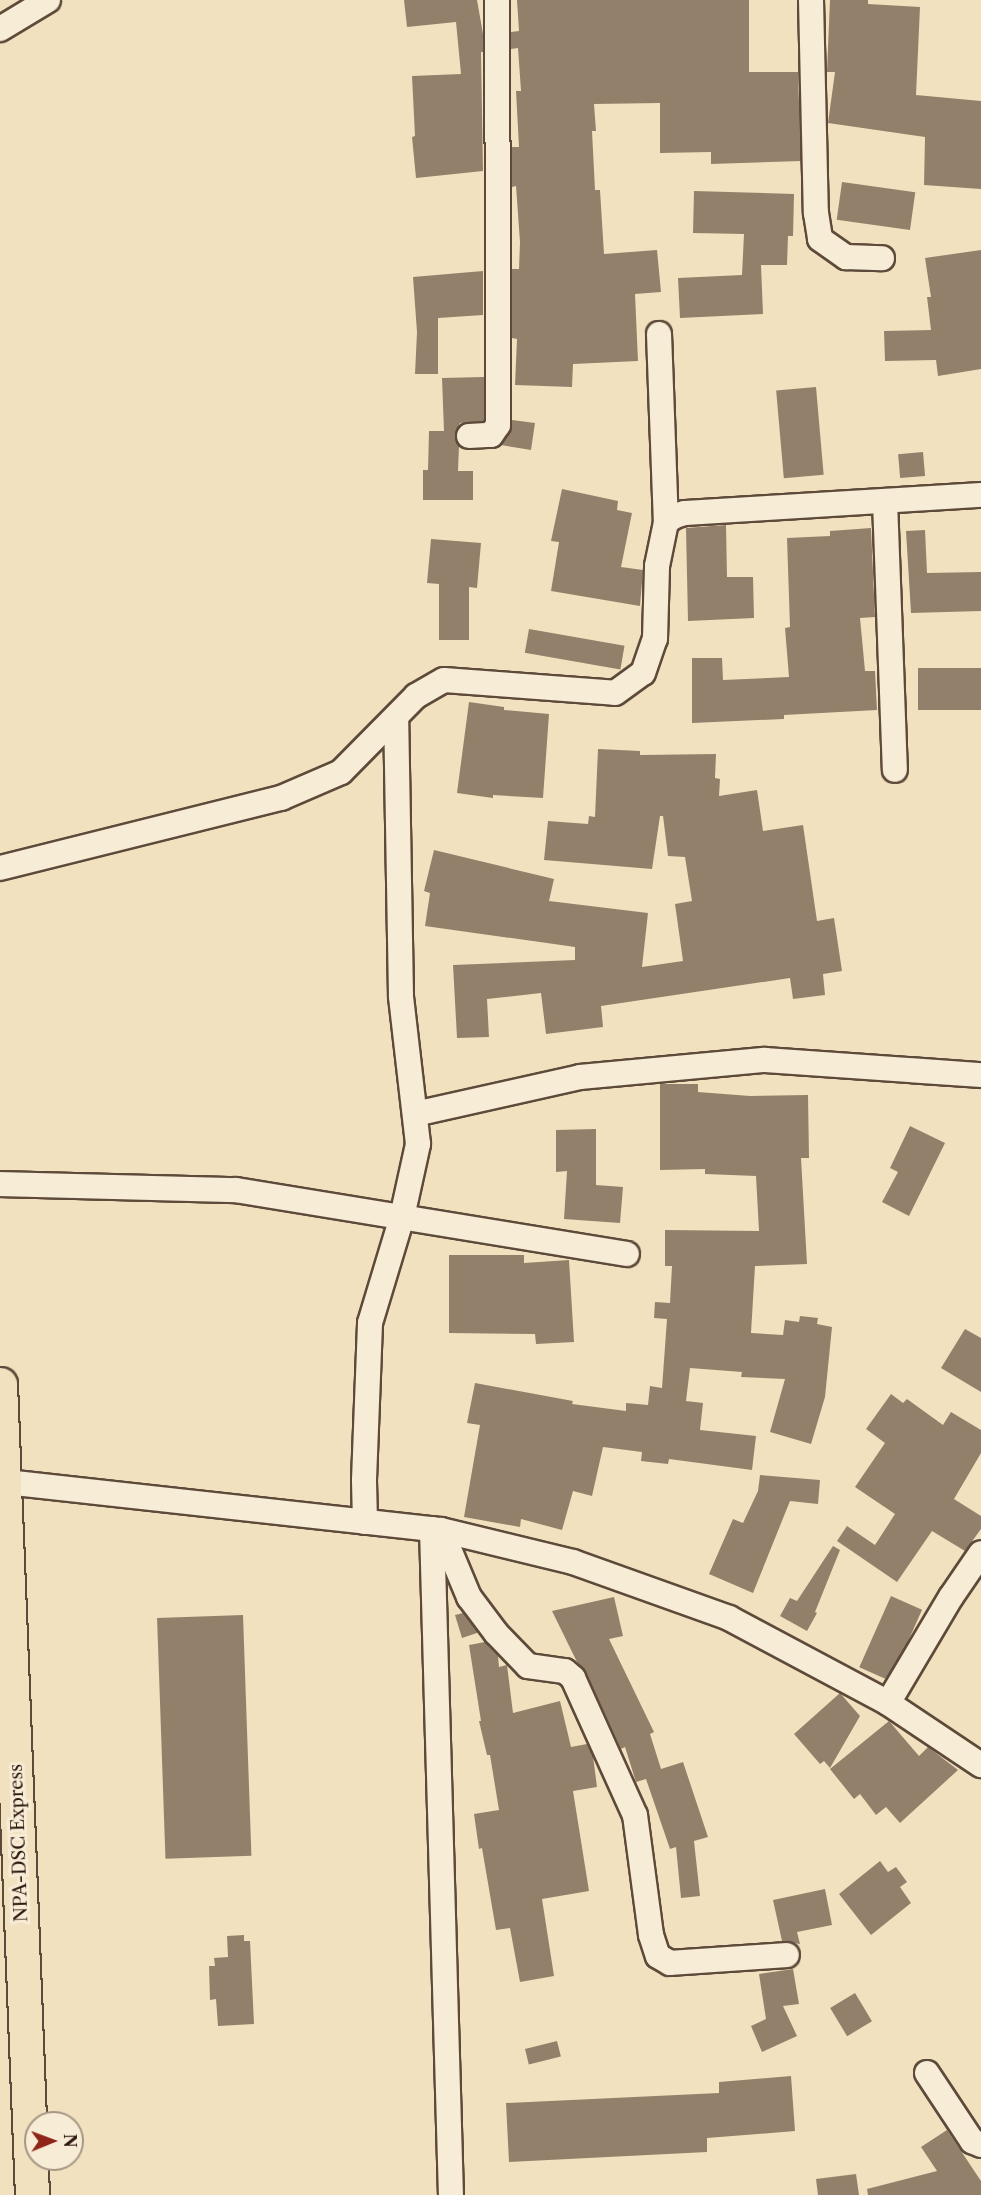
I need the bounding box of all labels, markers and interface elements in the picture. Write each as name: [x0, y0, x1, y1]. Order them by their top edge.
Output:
street label: NPA-DSC Express: [5, 1764, 33, 1922]
north arrow: [24, 2111, 84, 2171]
text: N: [60, 2134, 80, 2148]

